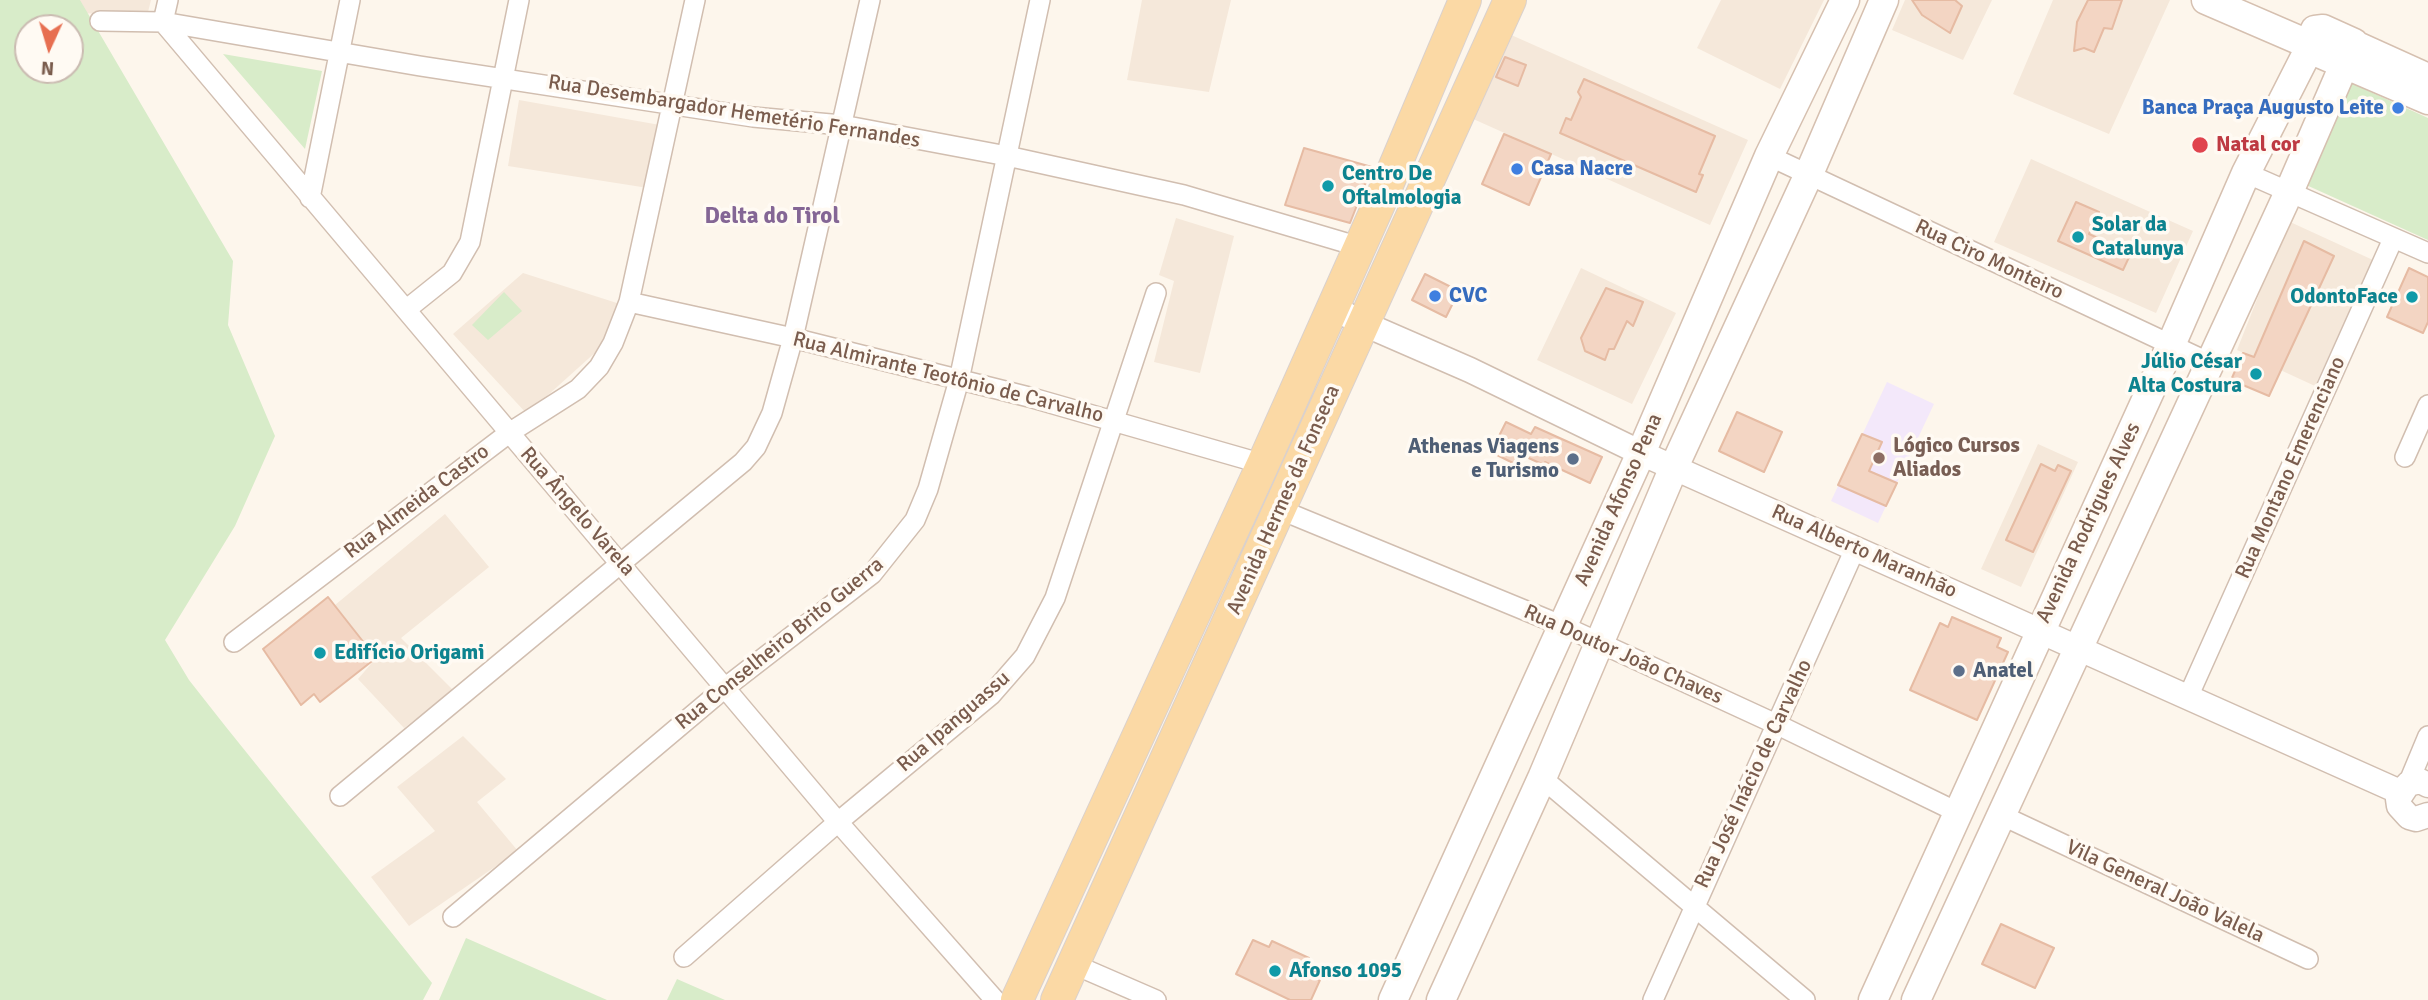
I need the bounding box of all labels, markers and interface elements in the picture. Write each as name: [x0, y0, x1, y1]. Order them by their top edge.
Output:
north arrow: [14, 14, 84, 84]
text: N: [40, 56, 55, 80]
street label: Rua Desembargador Hemetério Fernandes: [546, 70, 922, 154]
place label: Banca Praça Augusto Leite: [2142, 95, 2384, 121]
marker: Banca Praça Augusto Leite: [2390, 100, 2406, 116]
place label: Natal cor: [2216, 132, 2300, 158]
marker: Natal cor: [2190, 135, 2210, 155]
place label: Casa Nacre: [1531, 156, 1633, 182]
place label: Centro De Oftalmologia: [1342, 161, 1461, 211]
marker: Casa Nacre: [1509, 161, 1525, 177]
marker: Centro De Oftalmologia: [1320, 178, 1336, 194]
district label: Delta do Tirol: [704, 203, 840, 231]
place label: Solar da Catalunya: [2092, 212, 2184, 262]
street label: Rua Ciro Monteiro: [1911, 215, 2067, 305]
marker: Solar da Catalunya: [2070, 229, 2086, 245]
place label: CVC: [1449, 283, 1487, 309]
place label: OdontoFace: [2290, 284, 2398, 310]
marker: CVC: [1427, 288, 1443, 304]
marker: OdontoFace: [2404, 289, 2420, 305]
street label: Rua Almirante Teotônio de Carvalho: [790, 327, 1106, 429]
place label: Júlio César Alta Costura: [2128, 349, 2242, 399]
street label: Rua Montano Emerenciano: [2231, 353, 2351, 583]
marker: Júlio César Alta Costura: [2248, 366, 2264, 382]
street label: Avenida Hermes da Fonseca: [1222, 381, 1346, 619]
street label: Avenida Afonso Pena: [1570, 410, 1668, 590]
street label: Avenida Rodrigues Alves: [2031, 419, 2147, 627]
place label: Lógico Cursos Aliados: [1893, 433, 2020, 483]
place label: Athenas Viagens e Turismo: [1408, 434, 1559, 484]
street label: Rua Almeida Castro: [340, 439, 494, 565]
street label: Rua Ângelo Varela: [514, 442, 640, 582]
marker: Lógico Cursos Aliados: [1871, 450, 1887, 466]
marker: Athenas Viagens e Turismo: [1565, 451, 1581, 467]
street label: Rua Alberto Maranhão: [1767, 500, 1961, 604]
street label: Rua Conselheiro Brito Guerra: [671, 552, 889, 736]
street label: Rua Doutor João Chaves: [1520, 600, 1726, 710]
place label: Edifício Origami: [334, 640, 484, 666]
marker: Edifício Origami: [312, 645, 328, 661]
street label: Rua José Inácio de Carvalho: [1690, 656, 1818, 892]
place label: Anatel: [1973, 658, 2033, 684]
marker: Anatel: [1951, 663, 1967, 679]
street label: Rua Ipanguassu: [892, 666, 1016, 778]
street label: Vila General João Valela: [2062, 835, 2268, 949]
place label: Afonso 1095: [1289, 958, 1402, 984]
marker: Afonso 1095: [1267, 963, 1283, 979]

